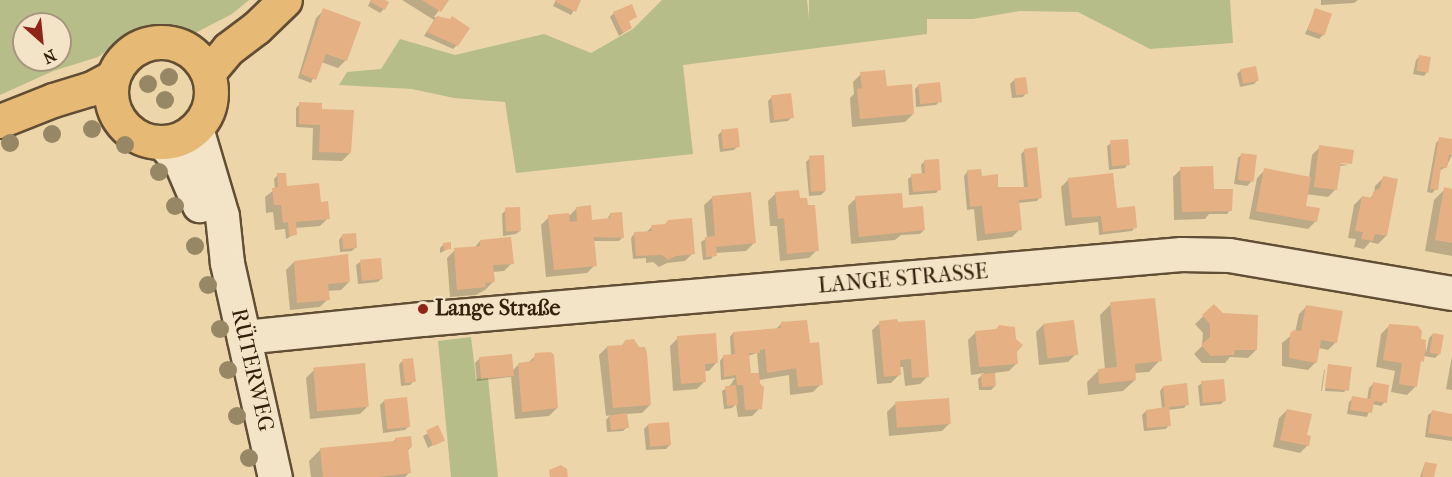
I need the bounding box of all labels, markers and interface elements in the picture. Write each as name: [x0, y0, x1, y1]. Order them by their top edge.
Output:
north arrow: [12, 12, 72, 72]
text: N: [40, 45, 59, 68]
street label: LANGE STRASSE: [817, 258, 989, 300]
place label: Lange Straße: [435, 296, 560, 322]
marker: Lange Straße: [416, 302, 430, 316]
street label: RÜTERWEG: [225, 306, 279, 434]

